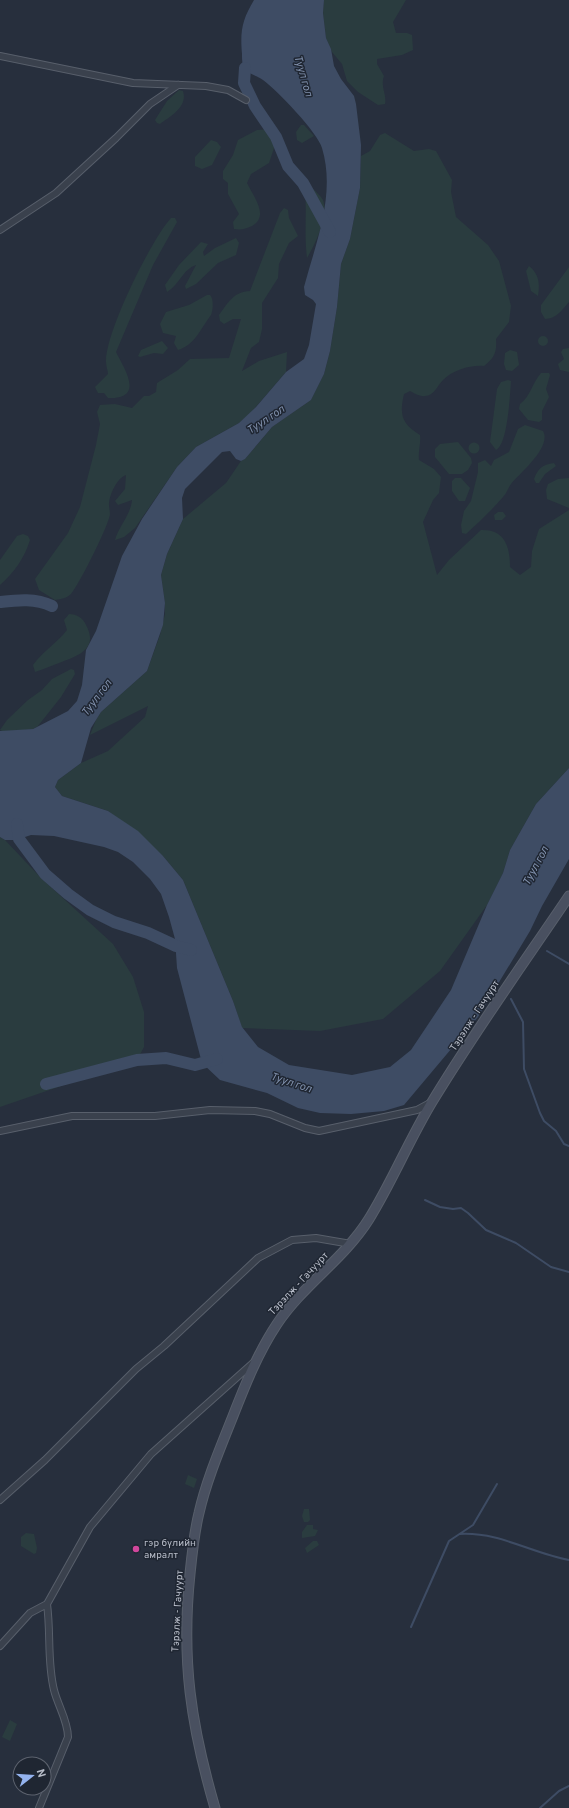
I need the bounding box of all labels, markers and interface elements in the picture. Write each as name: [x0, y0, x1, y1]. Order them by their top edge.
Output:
water label: Туул гол: [290, 54, 316, 99]
water label: Туул гол: [244, 402, 288, 438]
water label: Туул гол: [79, 676, 116, 719]
water label: Туул гол: [520, 843, 552, 888]
street label: Тэрэлж - Гачуурт: [447, 978, 503, 1054]
water label: Туул гол: [269, 1070, 314, 1096]
street label: Тэрэлж - Гачуурт: [266, 1249, 332, 1318]
place label: гэр бүлийн амралт: [144, 1537, 196, 1562]
marker: гэр бүлийн амралт: [131, 1544, 141, 1554]
street label: Тэрэлж - Гачуурт: [169, 1569, 187, 1652]
north arrow: [12, 1756, 52, 1796]
text: N: [33, 1768, 48, 1779]

